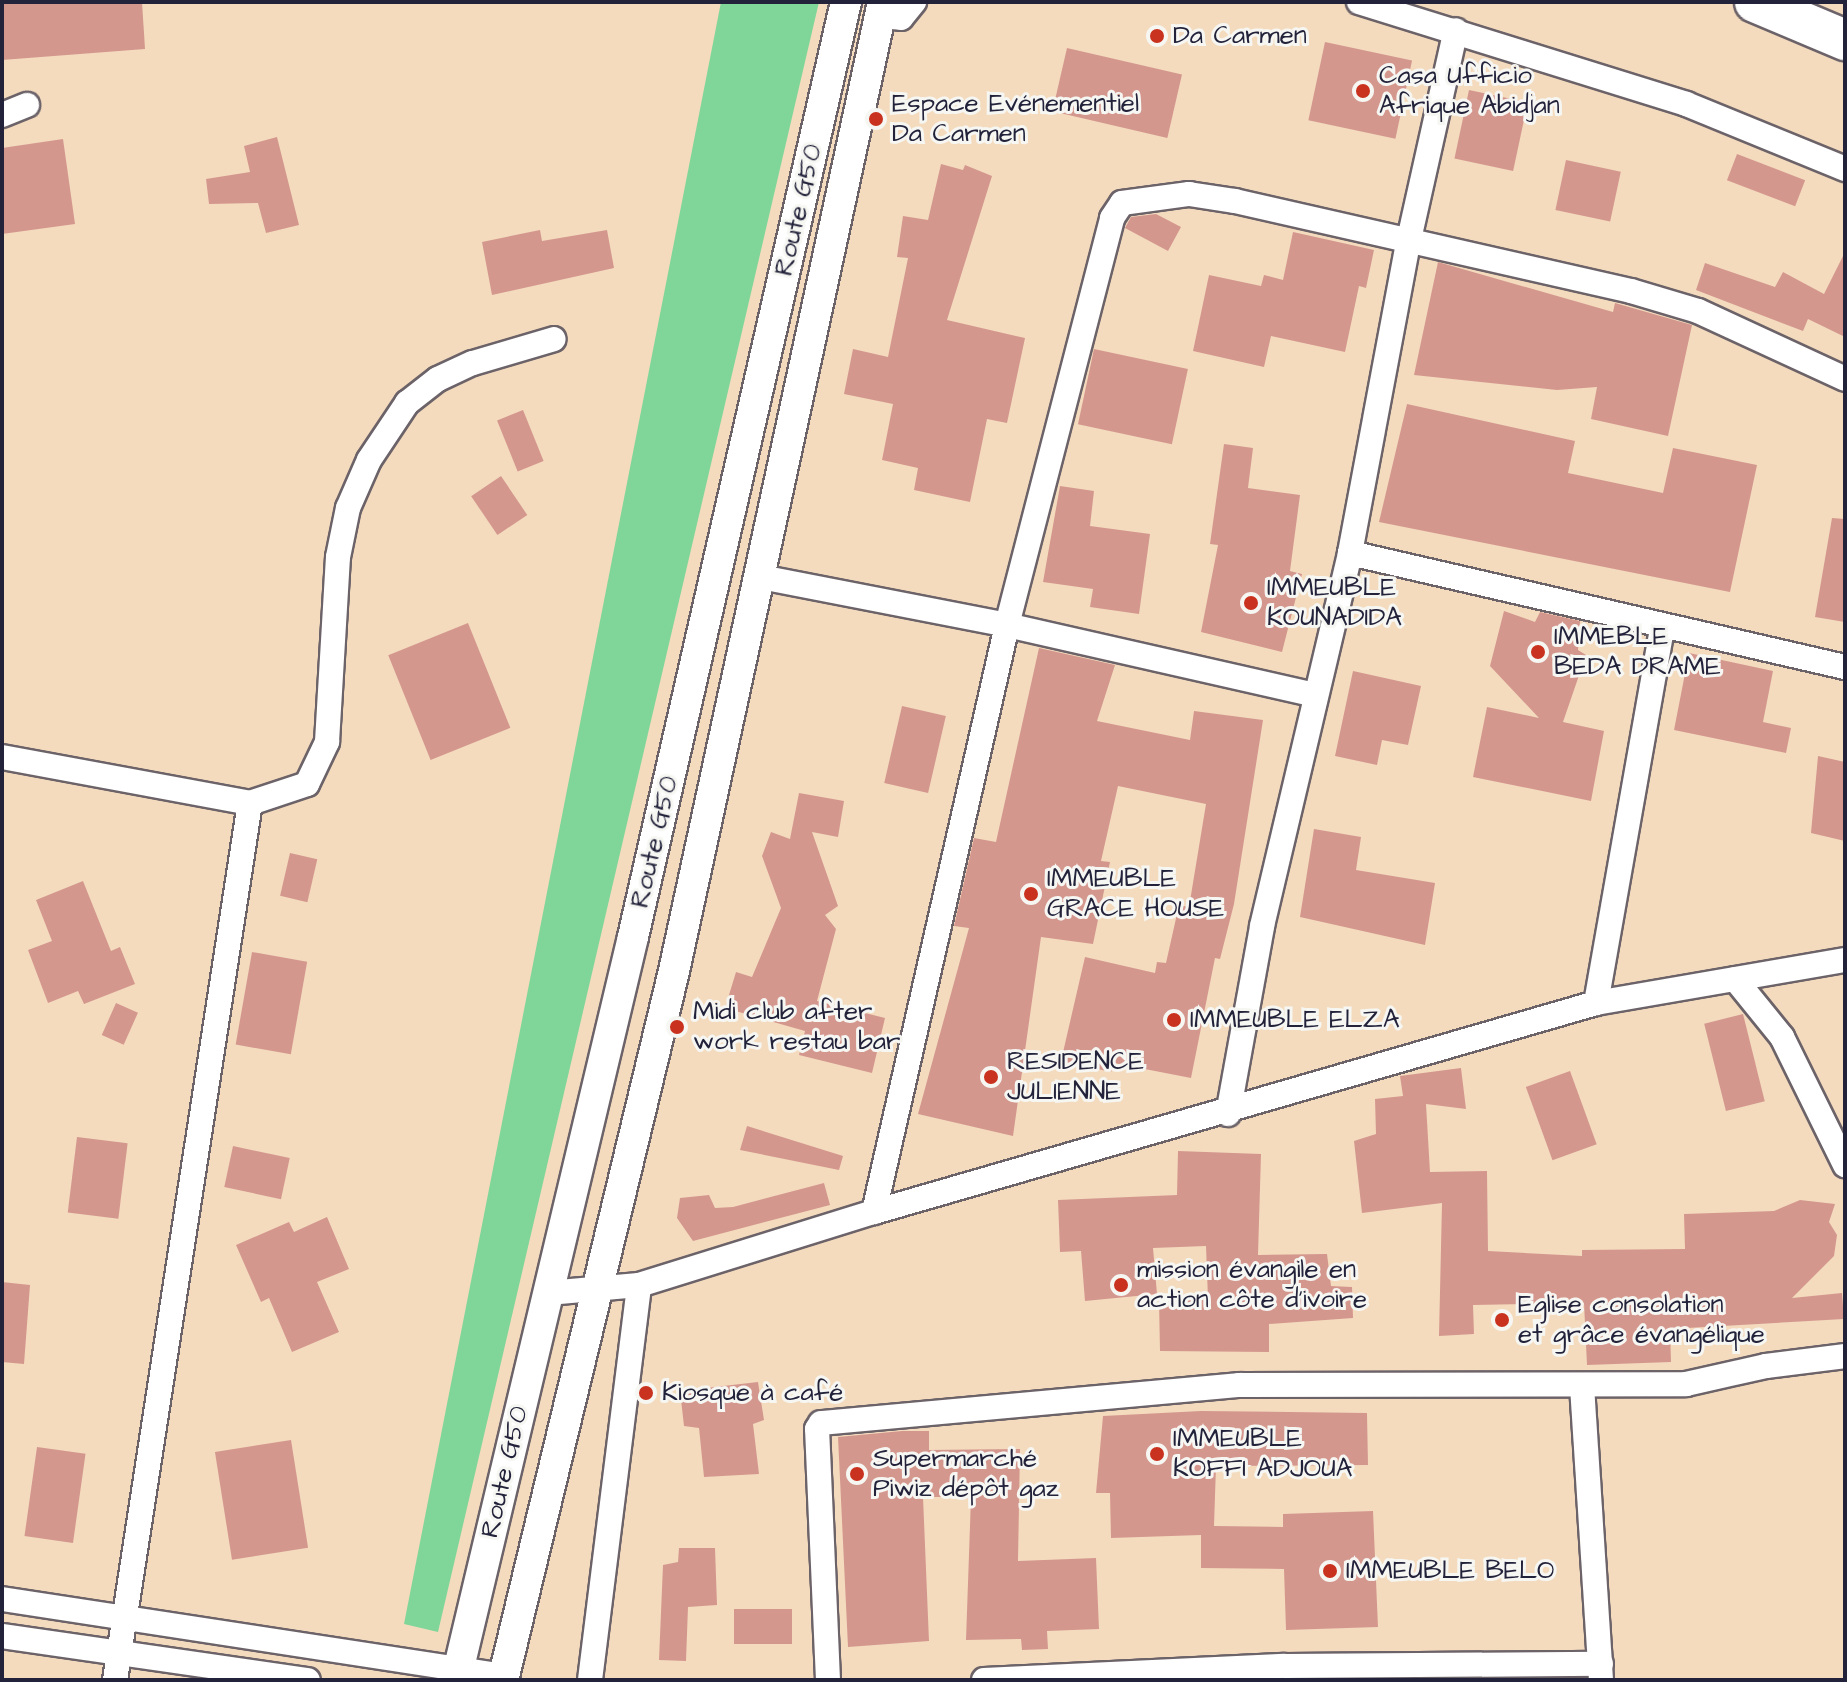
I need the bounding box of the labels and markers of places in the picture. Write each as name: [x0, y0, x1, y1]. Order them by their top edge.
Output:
place label: Da Carmen: [1173, 20, 1307, 52]
marker: Da Carmen: [1148, 27, 1166, 45]
place label: Casa Ufficio Afrique Abidjan: [1379, 60, 1560, 122]
marker: Casa Ufficio Afrique Abidjan: [1354, 82, 1372, 100]
place label: Espace Evénementiel Da Carmen: [892, 88, 1139, 150]
marker: Espace Evénementiel Da Carmen: [867, 110, 885, 128]
place label: IMMEUBLE KOUNADIDA: [1267, 572, 1402, 634]
marker: IMMEUBLE KOUNADIDA: [1242, 594, 1260, 612]
place label: IMMEBLE BEDA DRAME: [1554, 621, 1721, 682]
marker: IMMEBLE BEDA DRAME: [1529, 643, 1547, 661]
place label: IMMEUBLE GRACE HOUSE: [1047, 863, 1224, 924]
marker: IMMEUBLE GRACE HOUSE: [1022, 885, 1040, 903]
place label: Midi club after work restau bar: [693, 996, 900, 1058]
place label: IMMEUBLE ELZA: [1190, 1004, 1400, 1036]
marker: IMMEUBLE ELZA: [1165, 1011, 1183, 1029]
marker: Midi club after work restau bar: [668, 1018, 686, 1036]
place label: RESIDENCE JULIENNE: [1007, 1046, 1144, 1108]
marker: RESIDENCE JULIENNE: [982, 1068, 1000, 1086]
place label: mission évangile en action côte d'ivoire: [1137, 1254, 1367, 1316]
marker: mission évangile en action côte d'ivoire: [1112, 1276, 1130, 1294]
place label: Eglise consolation et grâce évangélique: [1518, 1289, 1765, 1350]
marker: Eglise consolation et grâce évangélique: [1493, 1311, 1511, 1329]
place label: Kiosque à café: [662, 1377, 843, 1409]
marker: Kiosque à café: [637, 1384, 655, 1402]
place label: IMMEUBLE KOFFI ADJOUA: [1173, 1423, 1352, 1484]
place label: Supermarché Piwiz dépôt gaz: [873, 1443, 1059, 1504]
marker: IMMEUBLE KOFFI ADJOUA: [1148, 1445, 1166, 1463]
marker: Supermarché Piwiz dépôt gaz: [848, 1465, 866, 1483]
place label: IMMEUBLE BELO: [1346, 1555, 1555, 1587]
marker: IMMEUBLE BELO: [1321, 1562, 1339, 1580]

